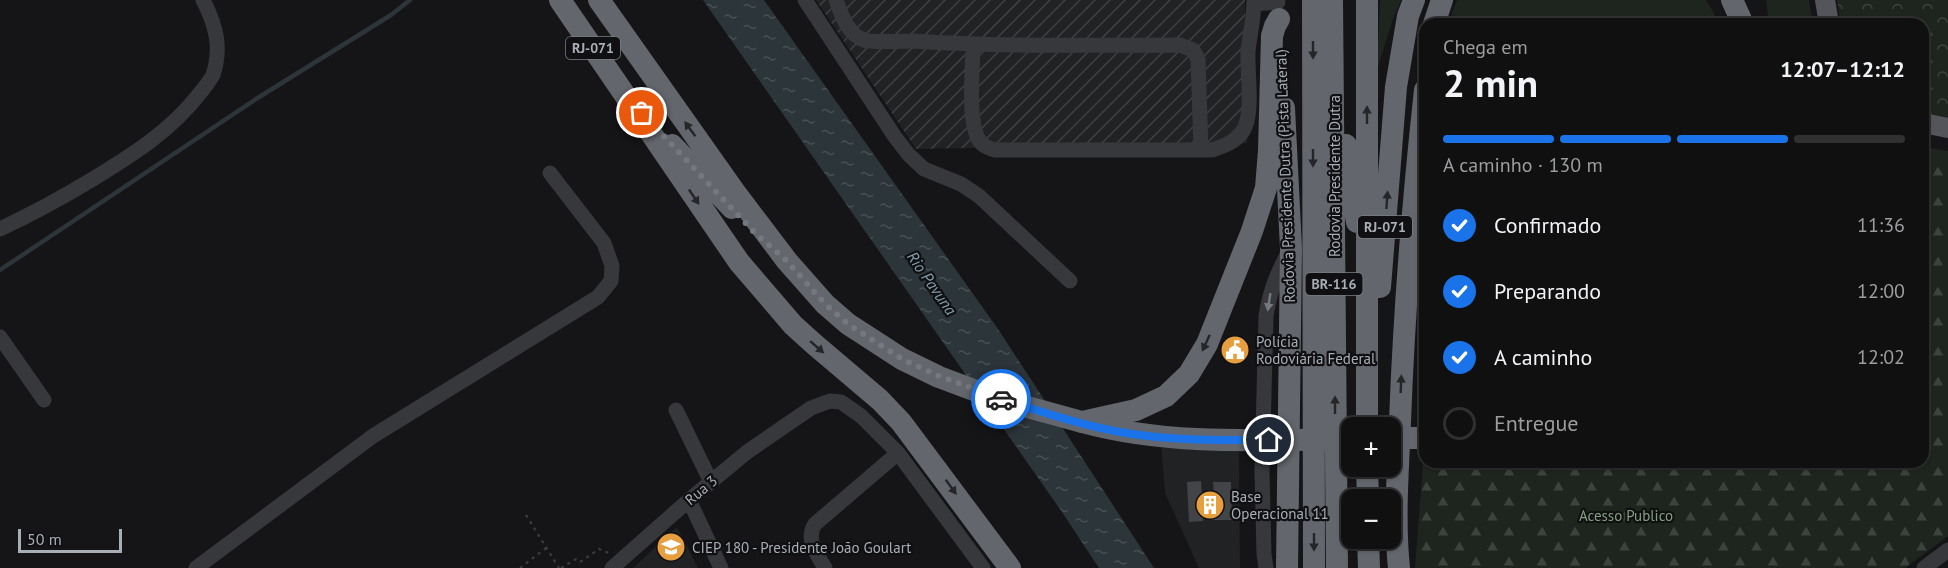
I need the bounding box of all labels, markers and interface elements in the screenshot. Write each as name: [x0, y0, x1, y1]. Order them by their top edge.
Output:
text: Chega em: [1443, 34, 1528, 60]
road number: RJ-071: [566, 37, 620, 59]
one-way arrow: [1308, 40, 1318, 59]
street label: Rodovia Presidente Dutra (Pista Lateral): [1271, 49, 1299, 303]
text: 12:07–12:12: [1780, 55, 1905, 83]
text: 2 min: [1443, 57, 1538, 108]
pin: [616, 87, 667, 138]
street label: Rodovia Presidente Dutra: [1325, 95, 1344, 257]
icon: bag: [625, 96, 658, 129]
one-way arrow: [1362, 105, 1372, 124]
one-way arrow: [684, 122, 696, 138]
one-way arrow: [1308, 149, 1318, 168]
text: A caminho · 130 m: [1443, 152, 1603, 178]
one-way arrow: [688, 188, 700, 204]
one-way arrow: [1383, 190, 1392, 209]
icon: check: [1443, 209, 1476, 242]
text: Confirmado: [1494, 211, 1601, 239]
text: 11:36: [1857, 212, 1905, 238]
road number: RJ-071: [1358, 216, 1412, 238]
water label: Rio Pavuna: [903, 247, 961, 319]
road number: BR-116: [1306, 273, 1362, 295]
icon: check: [1443, 275, 1476, 308]
text: Preparando: [1494, 277, 1601, 305]
text: 12:00: [1857, 278, 1905, 304]
one-way arrow: [1264, 292, 1273, 311]
place label: Polícia Rodoviária Federal: [1256, 332, 1376, 368]
public building icon: Polícia Rodoviária Federal: [1219, 334, 1251, 366]
one-way arrow: [1201, 335, 1211, 353]
one-way arrow: [809, 340, 824, 353]
icon: check: [1443, 341, 1476, 374]
text: A caminho: [1494, 343, 1592, 371]
text: 12:02: [1857, 344, 1905, 370]
courier: [971, 369, 1031, 429]
one-way arrow: [1397, 374, 1406, 393]
icon: car: [985, 383, 1018, 416]
one-way arrow: [1330, 395, 1340, 414]
text: Entregue: [1494, 409, 1579, 437]
pin: [1243, 414, 1294, 465]
map controls: [1341, 417, 1401, 549]
button: +: [1341, 417, 1401, 477]
icon: home: [1252, 423, 1285, 456]
street label: Rua 3: [681, 471, 721, 509]
one-way arrow: [945, 479, 957, 495]
place label: Base Operacional 11: [1231, 487, 1329, 523]
building icon: Base Operacional 11: [1194, 489, 1226, 521]
button: −: [1341, 489, 1401, 549]
park label: Acesso Publico: [1579, 506, 1673, 525]
scale bar: [18, 526, 122, 554]
text: 50 m: [27, 529, 62, 549]
school or university icon: CIEP 180 - Presidente João Goulart: [655, 531, 687, 563]
one-way arrow: [1309, 533, 1319, 552]
place label: CIEP 180 - Presidente João Goulart: [692, 538, 911, 557]

